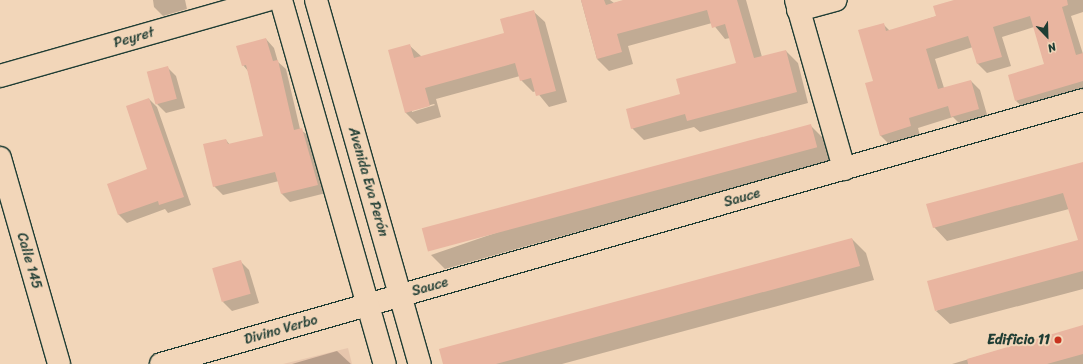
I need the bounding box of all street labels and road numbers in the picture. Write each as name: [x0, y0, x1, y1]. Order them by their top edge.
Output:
street label: Peyret: [112, 24, 156, 52]
street label: Avenida Eva Perón: [344, 125, 392, 239]
street label: Sauce: [722, 185, 762, 211]
street label: Calle 145: [13, 231, 45, 291]
street label: Sauce: [410, 274, 450, 300]
street label: Divino Verbo: [242, 312, 320, 348]

